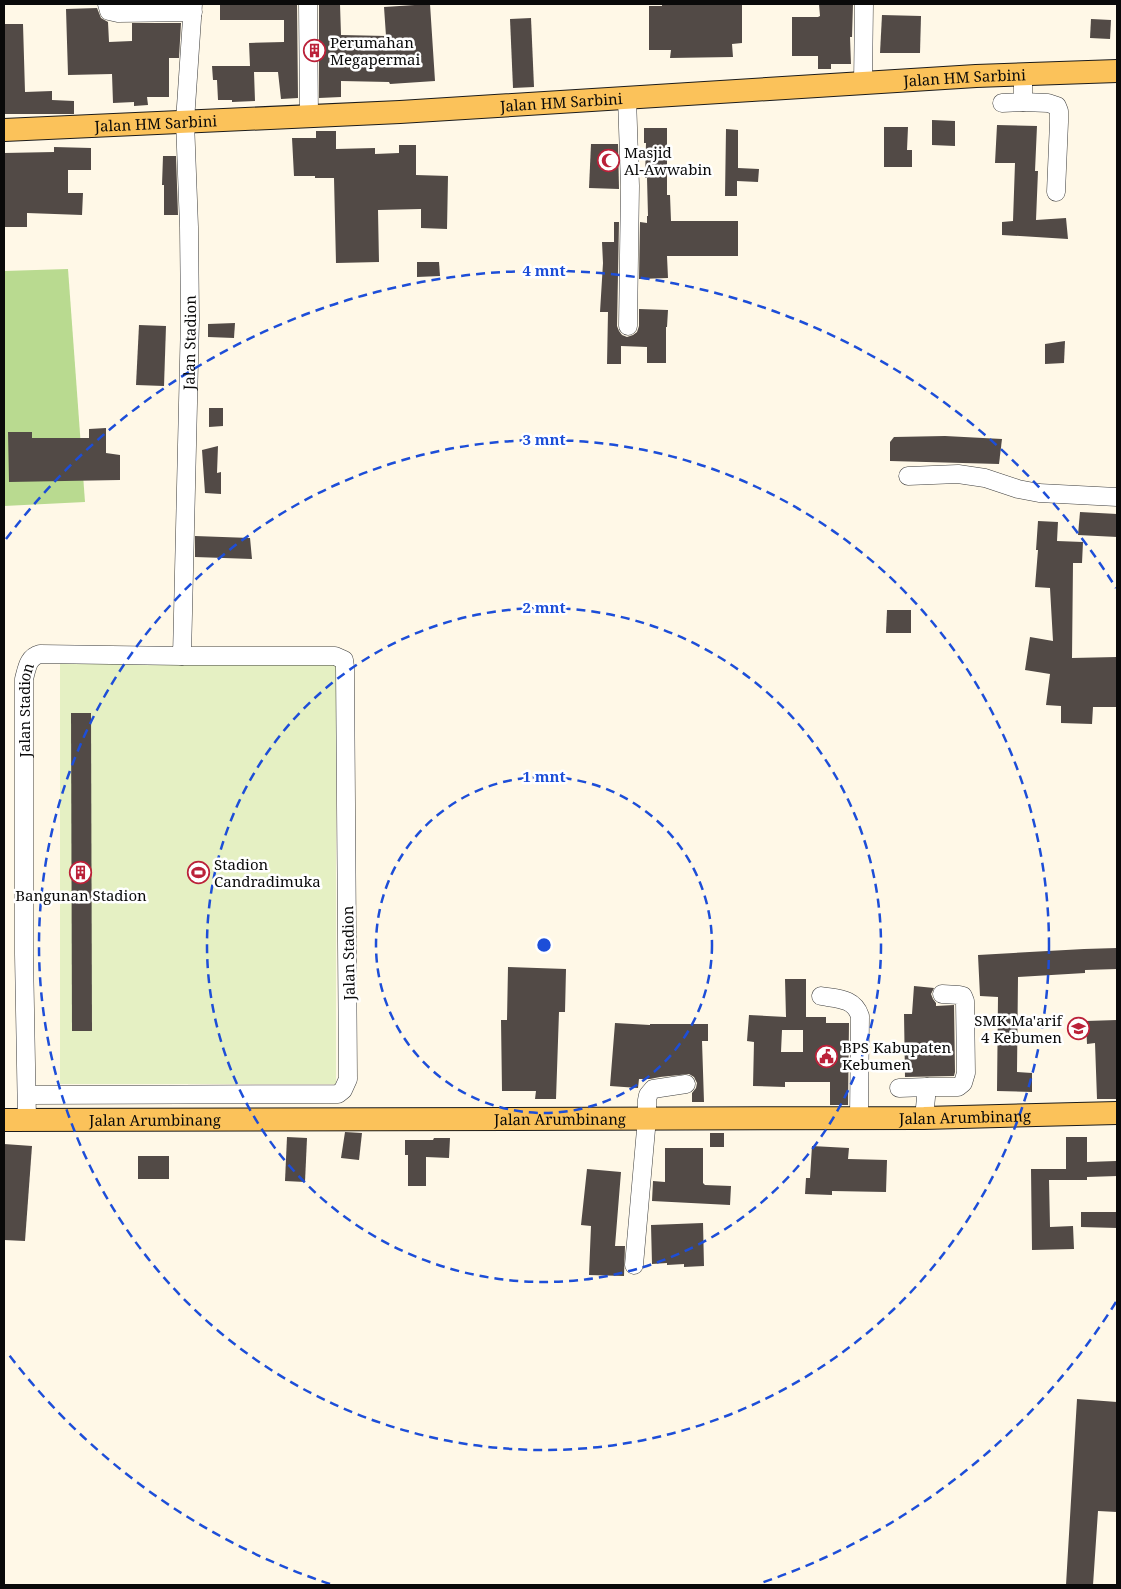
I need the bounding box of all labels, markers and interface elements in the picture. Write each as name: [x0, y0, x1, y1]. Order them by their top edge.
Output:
place label: Perumahan Megapermai: [330, 32, 421, 69]
building icon: Perumahan Megapermai: [302, 39, 326, 63]
street label: Jalan HM Sarbini: [902, 64, 1026, 91]
street label: Jalan HM Sarbini: [498, 88, 623, 116]
street label: Jalan HM Sarbini: [93, 110, 218, 136]
place label: Masjid Al-Awwabin: [624, 142, 712, 179]
mosque icon: Masjid Al-Awwabin: [596, 149, 620, 173]
text: 4 mnt: [522, 260, 566, 280]
street label: Jalan Stadion: [178, 295, 200, 391]
text: 3 mnt: [522, 429, 566, 449]
text: 2 mnt: [522, 597, 566, 617]
street label: Jalan Stadion: [14, 660, 38, 758]
text: 1 mnt: [522, 766, 566, 786]
place label: Stadion Candradimuka: [214, 854, 321, 891]
building icon: Bangunan Stadion: [69, 860, 93, 884]
sports icon: Stadion Candradimuka: [186, 861, 210, 885]
place label: Bangunan Stadion: [15, 885, 147, 905]
street label: Jalan Stadion: [337, 905, 359, 1002]
centre of rings: [535, 936, 553, 954]
place label: SMK Ma'arif 4 Kebumen: [974, 1010, 1063, 1047]
school or university icon: SMK Ma'arif 4 Kebumen: [1066, 1017, 1090, 1041]
place label: BPS Kabupaten Kebumen: [842, 1037, 952, 1074]
public building icon: BPS Kabupaten Kebumen: [814, 1044, 838, 1068]
street label: Jalan Arumbinang: [898, 1105, 1031, 1128]
street label: Jalan Arumbinang: [493, 1109, 626, 1129]
street label: Jalan Arumbinang: [88, 1110, 221, 1130]

